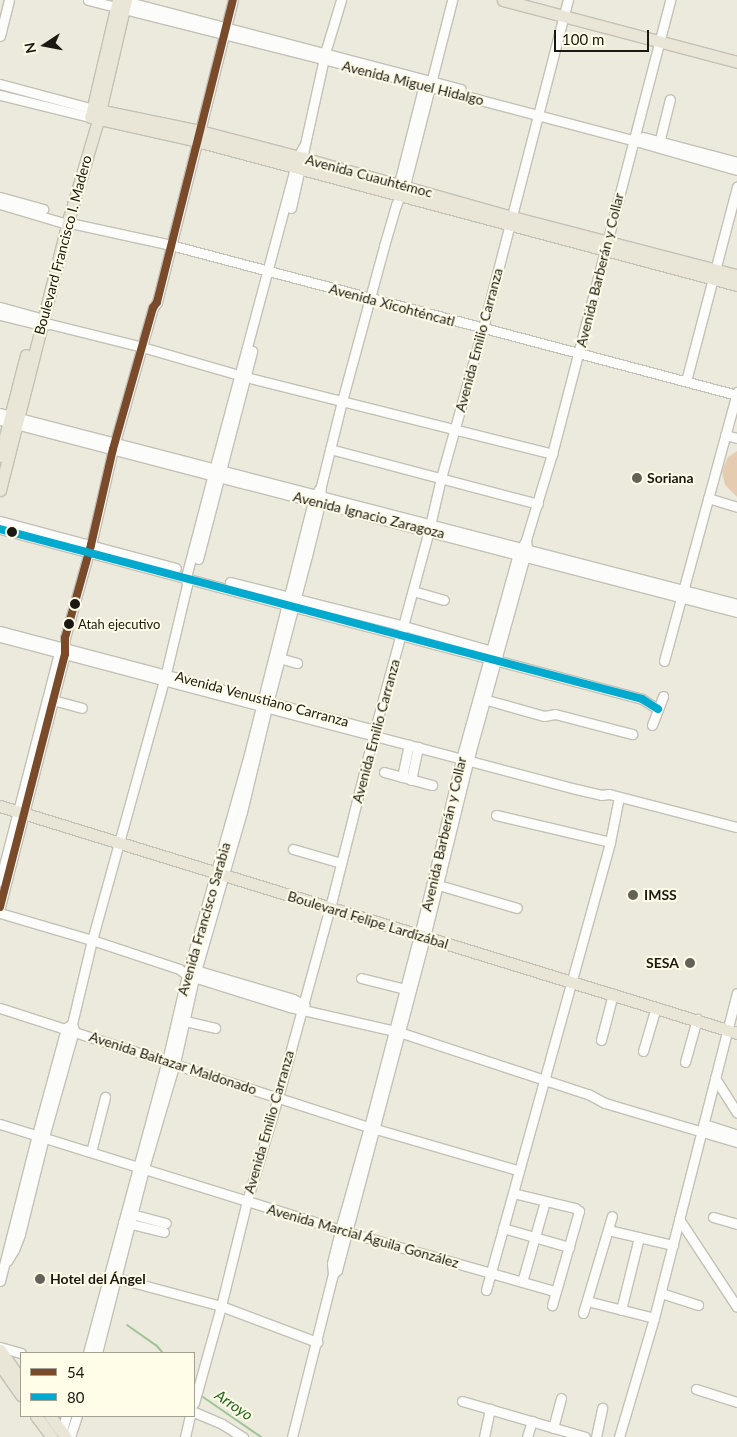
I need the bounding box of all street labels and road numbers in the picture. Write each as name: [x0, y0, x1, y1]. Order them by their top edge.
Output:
street label: Avenida Miguel Hidalgo: [340, 57, 486, 109]
street label: Avenida Cuauhtémoc: [304, 151, 434, 201]
street label: Boulevard Francisco I. Madero: [31, 153, 95, 337]
street label: Avenida Barberán y Collar: [573, 191, 627, 349]
street label: Avenida Emilio Carranza: [452, 266, 506, 414]
street label: Avenida Xicohténcatl: [327, 280, 457, 330]
street label: Avenida Ignacio Zaragoza: [291, 488, 447, 542]
street label: Avenida Emilio Carranza: [349, 657, 403, 805]
street label: Avenida Venustiano Carranza: [173, 668, 351, 730]
street label: Avenida Barberán y Collar: [418, 755, 470, 913]
street label: Avenida Francisco Sarabia: [174, 840, 234, 998]
street label: Boulevard Felipe Lardizábal: [286, 888, 450, 952]
street label: Avenida Baltazar Maldonado: [87, 1028, 259, 1098]
street label: Avenida Emilio Carranza: [240, 1048, 298, 1196]
street label: Avenida Marcial Águila González: [265, 1200, 461, 1272]

